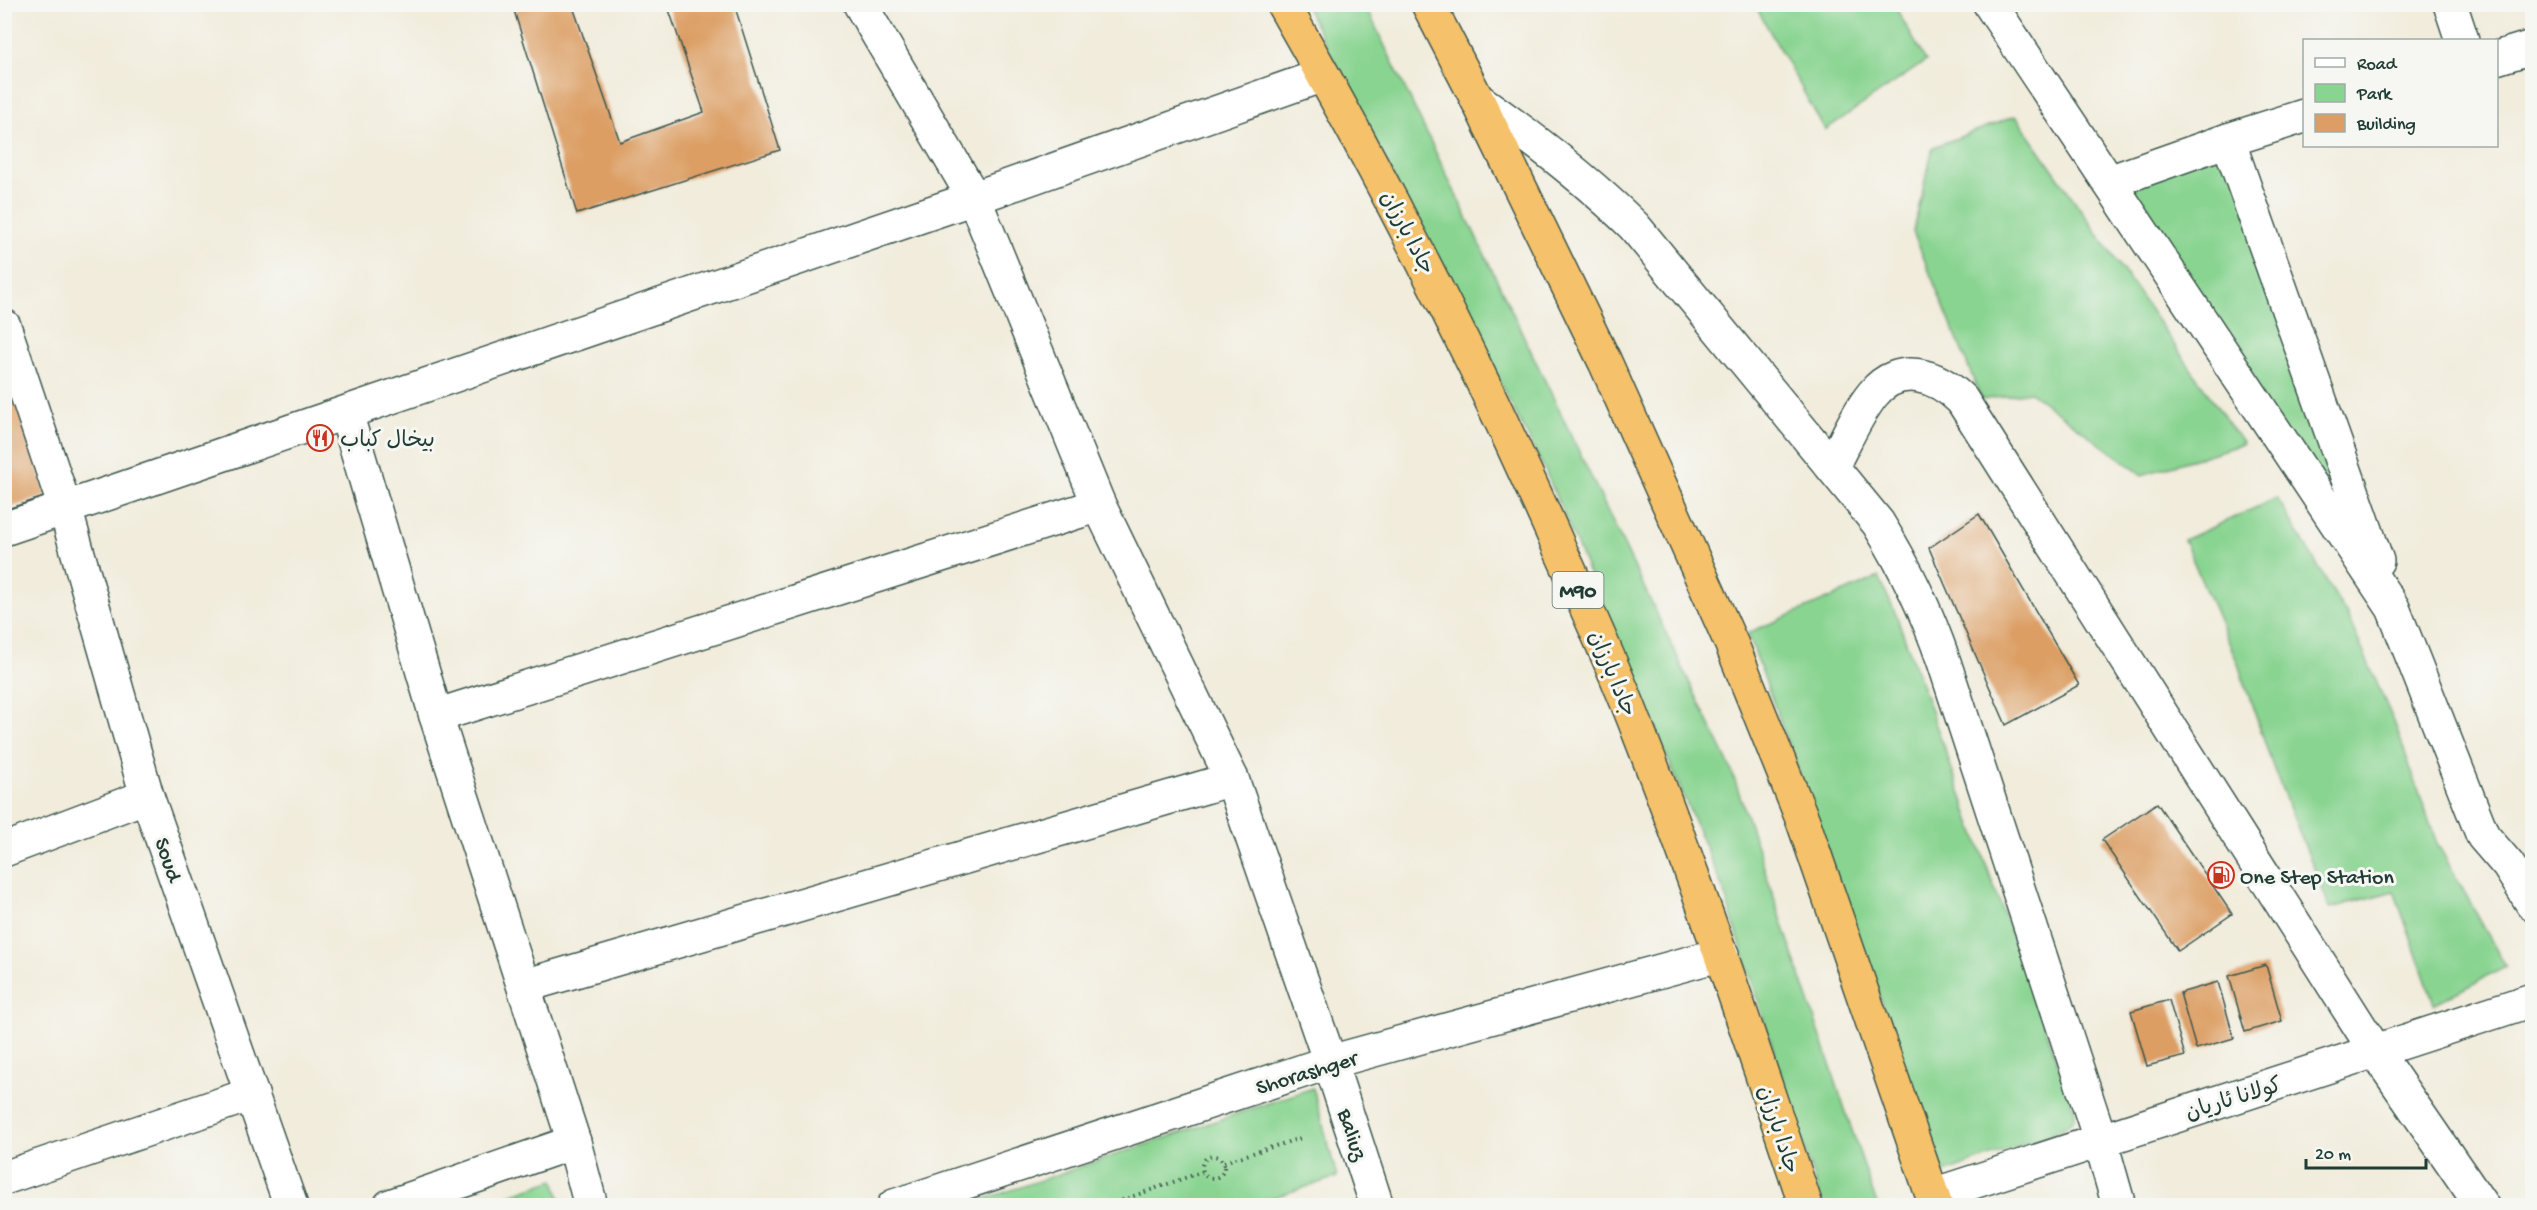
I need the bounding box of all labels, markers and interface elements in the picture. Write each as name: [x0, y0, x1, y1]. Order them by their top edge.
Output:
legend: [2303, 39, 2498, 147]
text: Road: [2357, 55, 2398, 76]
text: Park: [2356, 85, 2393, 106]
text: Building: [2356, 115, 2416, 136]
street label: جادا بارزان: [1373, 188, 1438, 280]
restaurant icon: بيخال كباب: [305, 423, 335, 453]
place label: بيخال كباب: [340, 429, 435, 455]
road number: M90: [1552, 572, 1604, 608]
street label: جادا بارزان: [1581, 628, 1640, 722]
street label: Soud: [147, 835, 186, 888]
fuel station icon: One Step Station: [2206, 860, 2236, 890]
place label: One Step Station: [2240, 866, 2394, 892]
street label: Shorashger: [1253, 1046, 1363, 1103]
street label: كولانا ئاريان: [2183, 1074, 2285, 1128]
street label: جادا بارزان: [1750, 1083, 1803, 1178]
street label: Baliuz: [1329, 1105, 1371, 1166]
scale bar: [2306, 1132, 2426, 1170]
text: 20 m: [2315, 1145, 2351, 1166]

